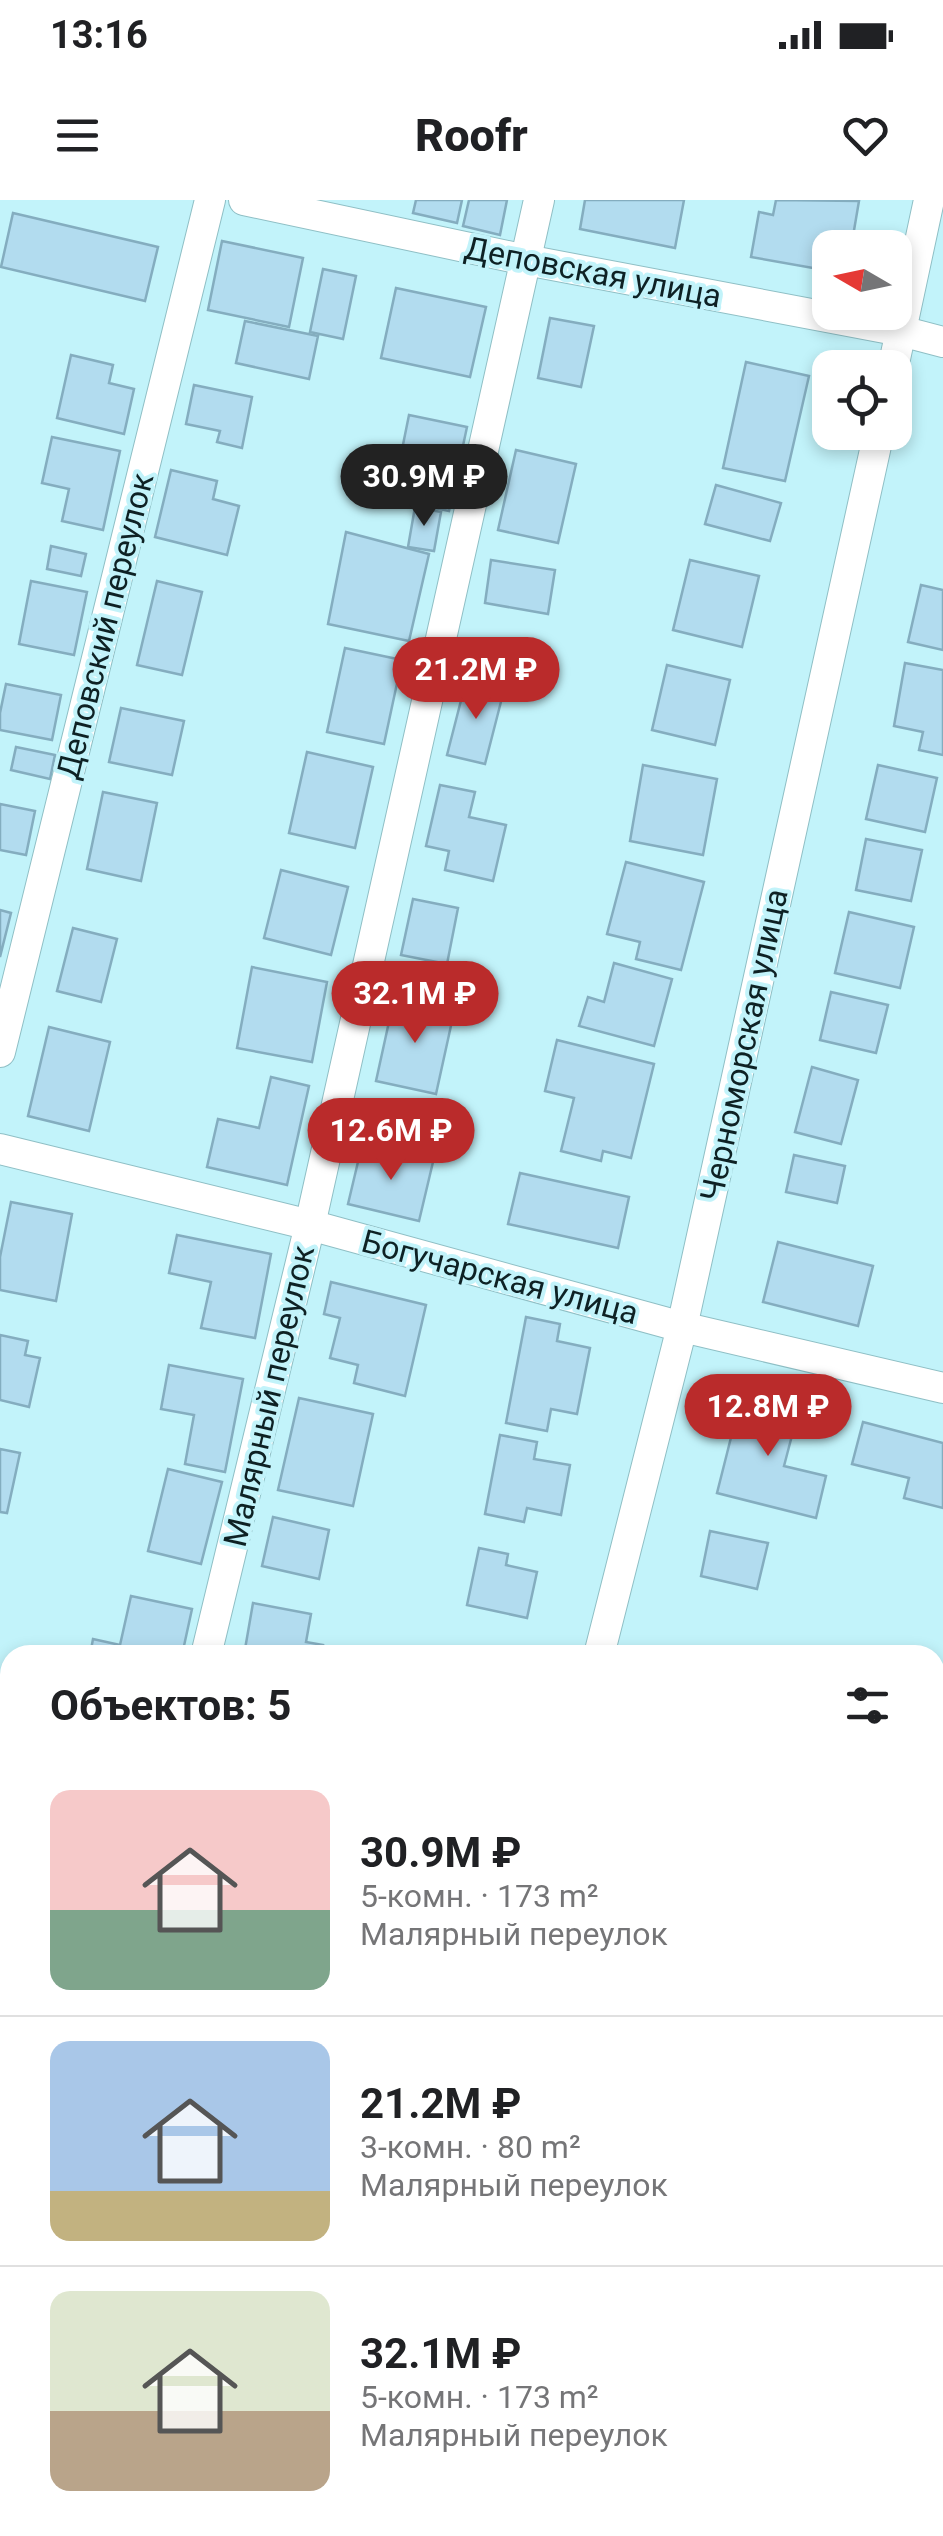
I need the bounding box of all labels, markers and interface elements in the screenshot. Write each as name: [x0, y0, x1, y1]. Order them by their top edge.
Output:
text: 13:16: [50, 13, 148, 57]
icon: menu: [50, 108, 105, 163]
icon: heart: [838, 108, 893, 163]
text: Roofr: [415, 109, 528, 162]
street label: Деповская улица: [461, 228, 725, 316]
north arrow: [812, 230, 912, 330]
map controls: [812, 230, 912, 450]
button: locate: [812, 350, 912, 450]
pin: 30.9M ₽: [332, 444, 516, 529]
text: 30.9M ₽: [363, 457, 485, 495]
street label: Деповский переулок: [49, 469, 161, 783]
pin: 21.2M ₽: [384, 637, 568, 722]
text: 21.2M ₽: [415, 650, 537, 688]
street label: Черноморская улица: [692, 885, 796, 1205]
pin: 32.1M ₽: [323, 961, 507, 1046]
text: 32.1M ₽: [354, 974, 476, 1012]
pin: 12.6M ₽: [299, 1098, 483, 1183]
text: 12.6M ₽: [330, 1111, 452, 1149]
street label: Богучарская улица: [358, 1222, 642, 1332]
street label: Малярный переулок: [216, 1242, 322, 1550]
pin: 12.8M ₽: [676, 1374, 860, 1459]
text: 12.8M ₽: [707, 1387, 829, 1425]
icon: filters: [840, 1678, 895, 1733]
text: Объектов: 5: [50, 1681, 291, 1730]
text: 30.9M ₽: [360, 1828, 521, 1877]
icon: home: [130, 1830, 250, 1950]
text: 5-комн. · 173 m²: [360, 1877, 599, 1915]
text: Малярный переулок: [360, 1915, 668, 1953]
text: 21.2M ₽: [360, 2079, 521, 2128]
icon: home: [130, 2081, 250, 2201]
text: 3-комн. · 80 m²: [360, 2128, 581, 2166]
text: Малярный переулок: [360, 2166, 668, 2204]
text: 32.1M ₽: [360, 2329, 521, 2378]
icon: home: [130, 2331, 250, 2451]
text: 5-комн. · 173 m²: [360, 2378, 599, 2416]
text: Малярный переулок: [360, 2416, 668, 2454]

